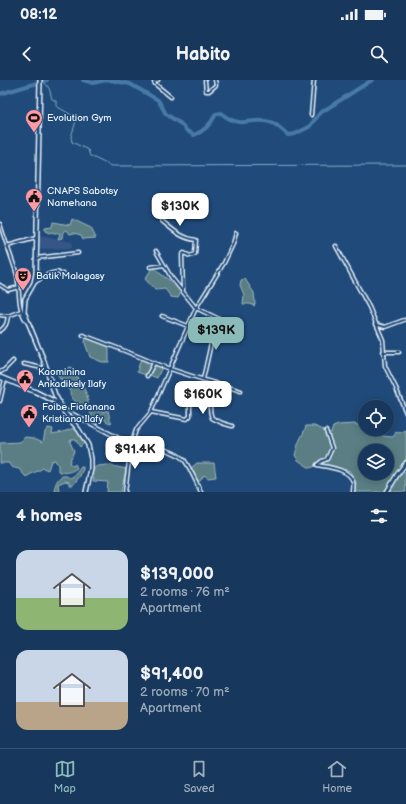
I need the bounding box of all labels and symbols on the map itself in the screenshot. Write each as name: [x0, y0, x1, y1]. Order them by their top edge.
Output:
sports icon: Evolution Gym: [24, 108, 44, 133]
place label: Evolution Gym: [47, 112, 111, 124]
place label: CNAPS Sabotsy Namehana: [47, 185, 118, 209]
public building icon: CNAPS Sabotsy Namehana: [24, 187, 44, 212]
pin: $130K: [152, 193, 208, 227]
theatre icon: Batik Malagasy: [13, 266, 33, 291]
place label: Batik Malagasy: [36, 270, 105, 282]
pin: $139K: [188, 317, 244, 351]
place label: Kaominina Ankadikely Ilafy: [38, 366, 107, 390]
public building icon: Kaominina Ankadikely Ilafy: [15, 368, 35, 393]
pin: $160K: [175, 381, 231, 415]
place label: Foibe Fiofanana Kristiana Ilafy: [42, 401, 115, 425]
public building icon: Foibe Fiofanana Kristiana Ilafy: [19, 403, 39, 428]
pin: $91.4K: [102, 436, 168, 470]

